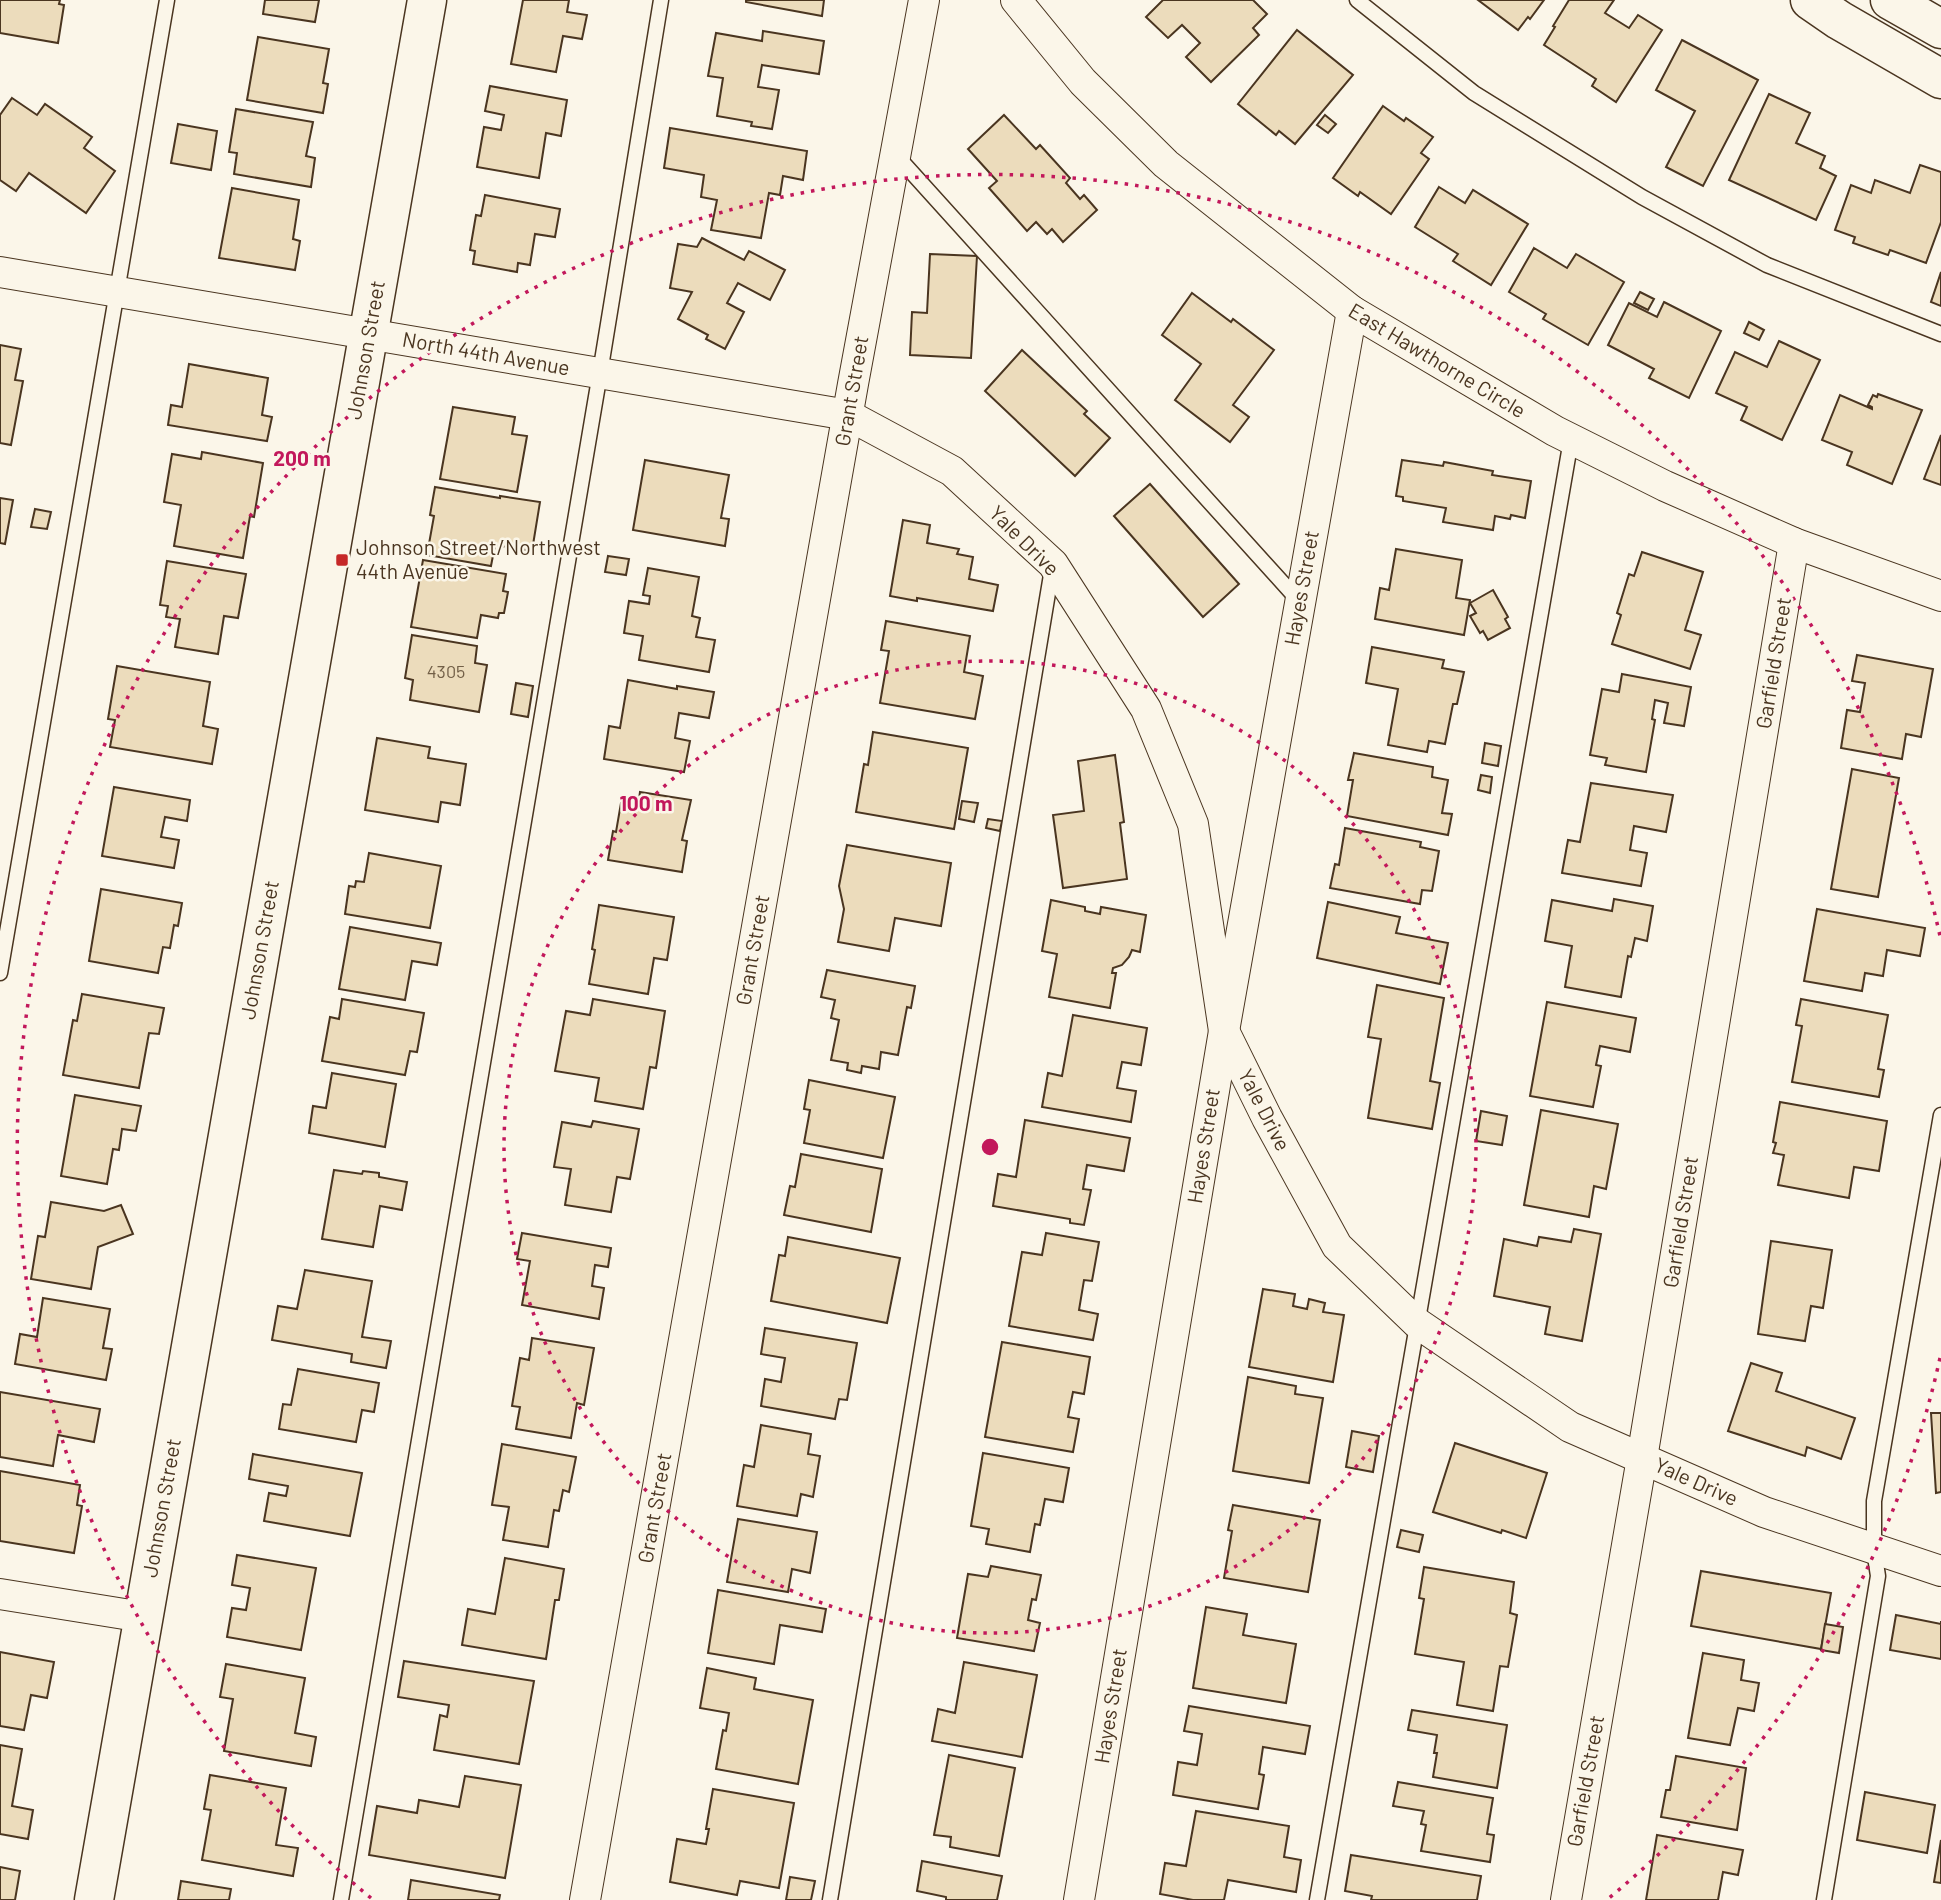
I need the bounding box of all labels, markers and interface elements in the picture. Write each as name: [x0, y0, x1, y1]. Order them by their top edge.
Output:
street label: Johnson Street: [340, 278, 389, 421]
street label: East Hawthorne Circle: [1345, 297, 1531, 422]
street label: North 44th Avenue: [400, 325, 572, 380]
street label: Grant Street: [829, 334, 873, 448]
text: 200 m: [273, 445, 331, 470]
street label: Yale Drive: [985, 500, 1065, 580]
street label: Hayes Street: [1278, 528, 1323, 647]
place label: Johnson Street/Northwest 44th Avenue: [356, 534, 601, 583]
marker: Johnson Street/Northwest 44th Avenue: [334, 552, 350, 568]
street label: Garfield Street: [1750, 595, 1795, 730]
house number: 4305: [427, 660, 465, 682]
text: 100 m: [619, 790, 673, 815]
street label: Johnson Street: [234, 878, 283, 1021]
street label: Grant Street: [730, 893, 774, 1007]
street label: Yale Drive: [1234, 1064, 1297, 1155]
street label: Hayes Street: [1181, 1086, 1224, 1205]
centre of rings: [978, 1135, 1002, 1159]
street label: Garfield Street: [1657, 1154, 1702, 1289]
street label: Johnson Street: [136, 1436, 185, 1579]
street label: Grant Street: [632, 1451, 676, 1565]
street label: Yale Drive: [1651, 1451, 1742, 1510]
street label: Hayes Street: [1088, 1646, 1131, 1765]
street label: Garfield Street: [1561, 1713, 1608, 1848]

